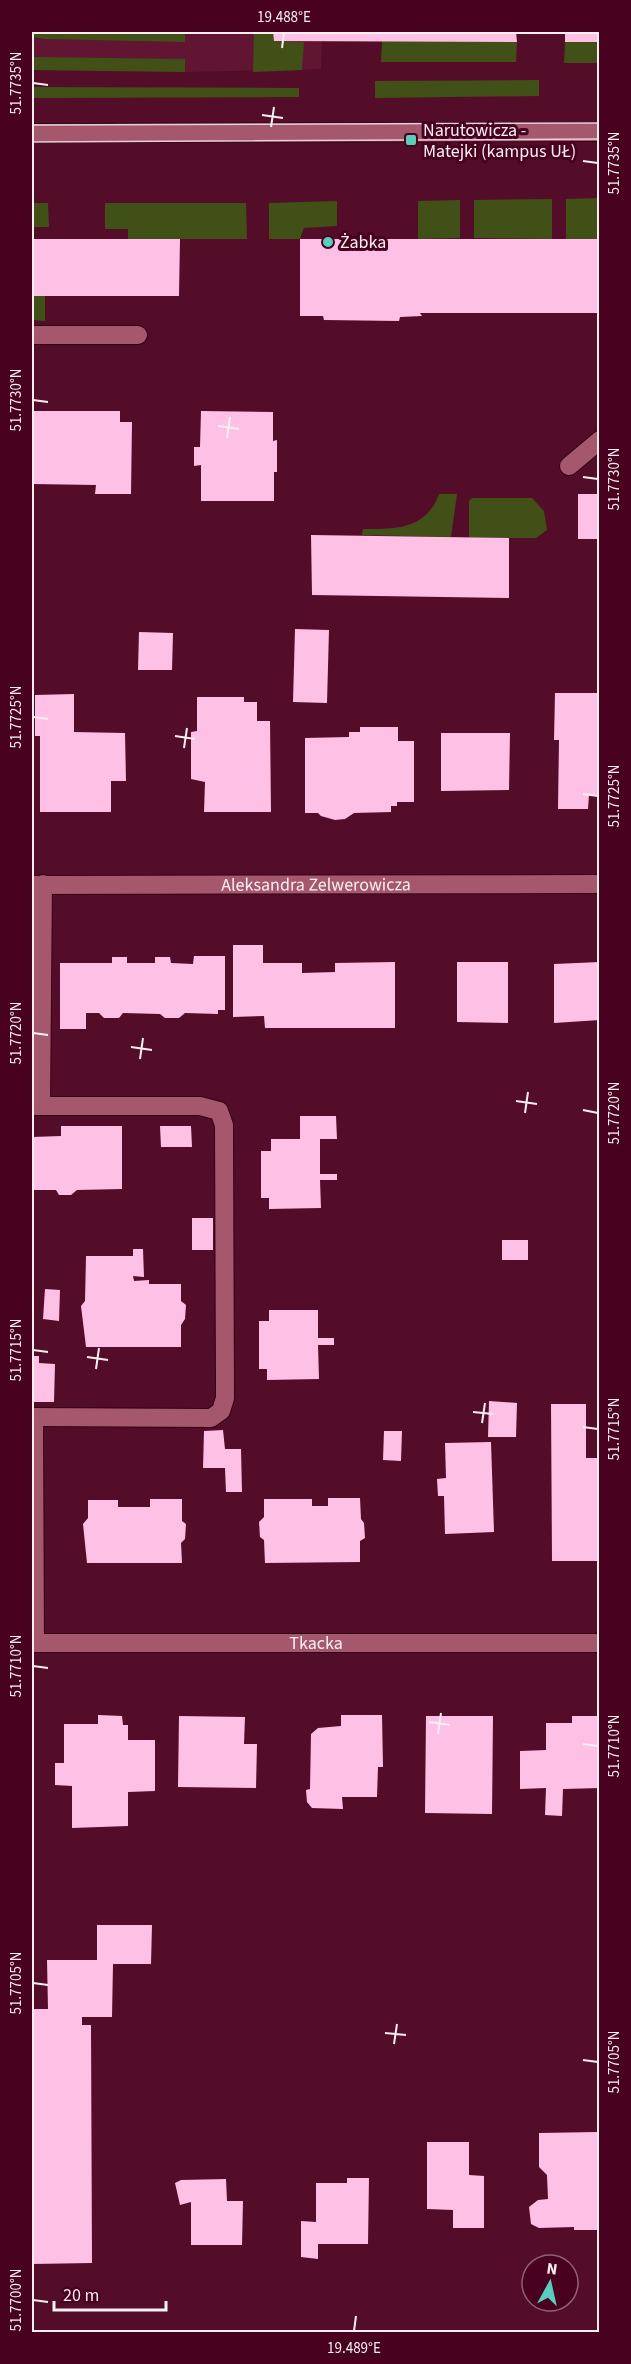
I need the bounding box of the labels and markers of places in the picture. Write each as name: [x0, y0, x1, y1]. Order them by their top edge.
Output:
place label: Narutowicza - Matejki (kampus UŁ): [423, 118, 576, 164]
marker: Narutowicza - Matejki (kampus UŁ): [404, 133, 418, 147]
place label: Żabka: [340, 230, 386, 255]
marker: Żabka: [321, 235, 335, 249]

